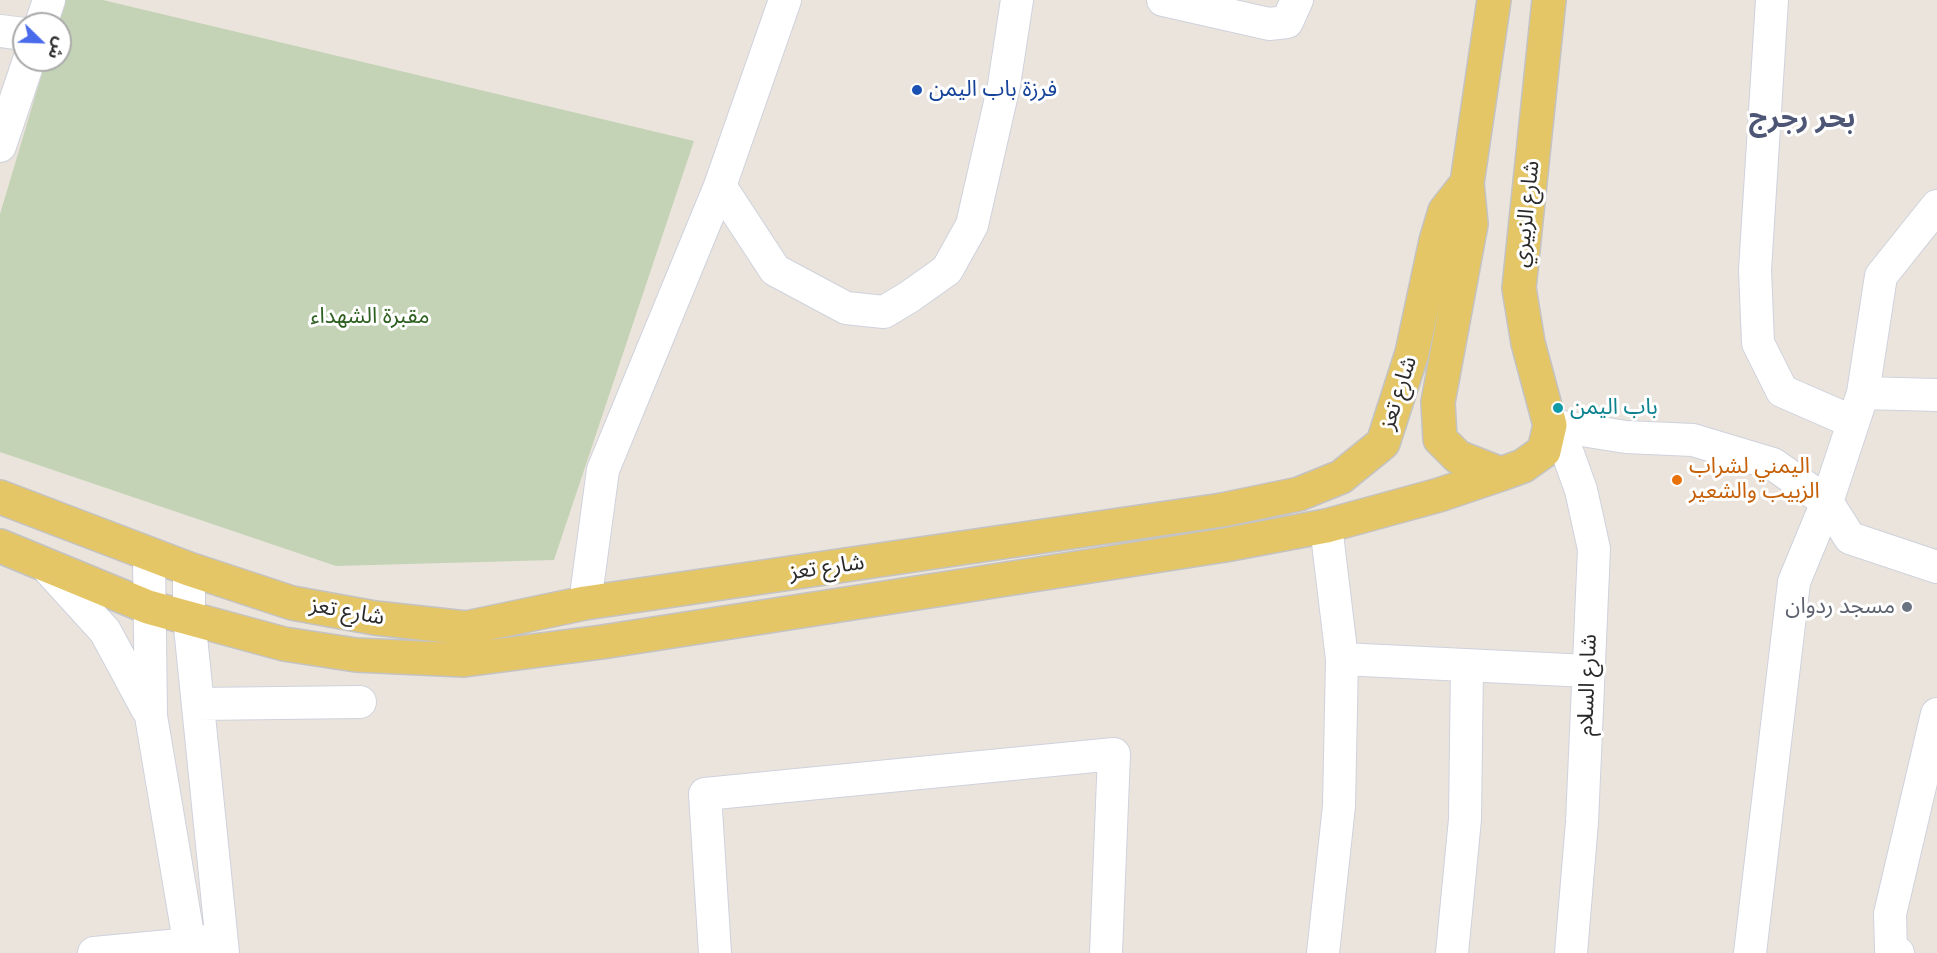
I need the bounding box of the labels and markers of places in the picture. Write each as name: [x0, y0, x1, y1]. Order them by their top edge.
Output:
place label: فرزة باب اليمن: [929, 77, 1057, 103]
marker: فرزة باب اليمن: [910, 83, 924, 97]
place label: باب اليمن: [1570, 395, 1658, 421]
marker: باب اليمن: [1551, 401, 1565, 415]
place label: اليمني لشراب الزبيب والشعير: [1689, 454, 1820, 506]
marker: اليمني لشراب الزبيب والشعير: [1670, 473, 1684, 487]
place label: مسجد ردوان: [1785, 594, 1895, 620]
marker: مسجد ردوان: [1900, 600, 1914, 614]

